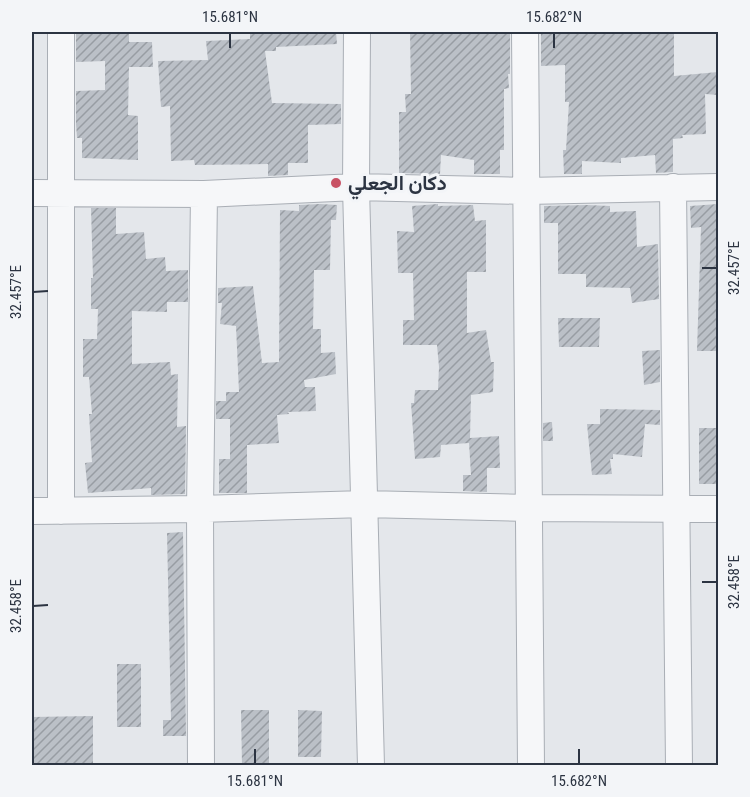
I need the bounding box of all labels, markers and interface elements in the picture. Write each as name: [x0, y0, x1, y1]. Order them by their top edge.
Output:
text: 15.681°N: [202, 8, 258, 26]
text: 15.682°N: [526, 8, 582, 26]
place label: دكان الجعلي: [348, 171, 447, 200]
marker: دكان الجعلي: [329, 176, 343, 190]
text: 32.457°E: [725, 241, 743, 295]
text: 32.457°E: [7, 265, 25, 319]
text: 32.458°E: [725, 555, 743, 609]
text: 32.458°E: [7, 579, 25, 633]
text: 15.681°N: [227, 772, 283, 790]
text: 15.682°N: [551, 772, 607, 790]

